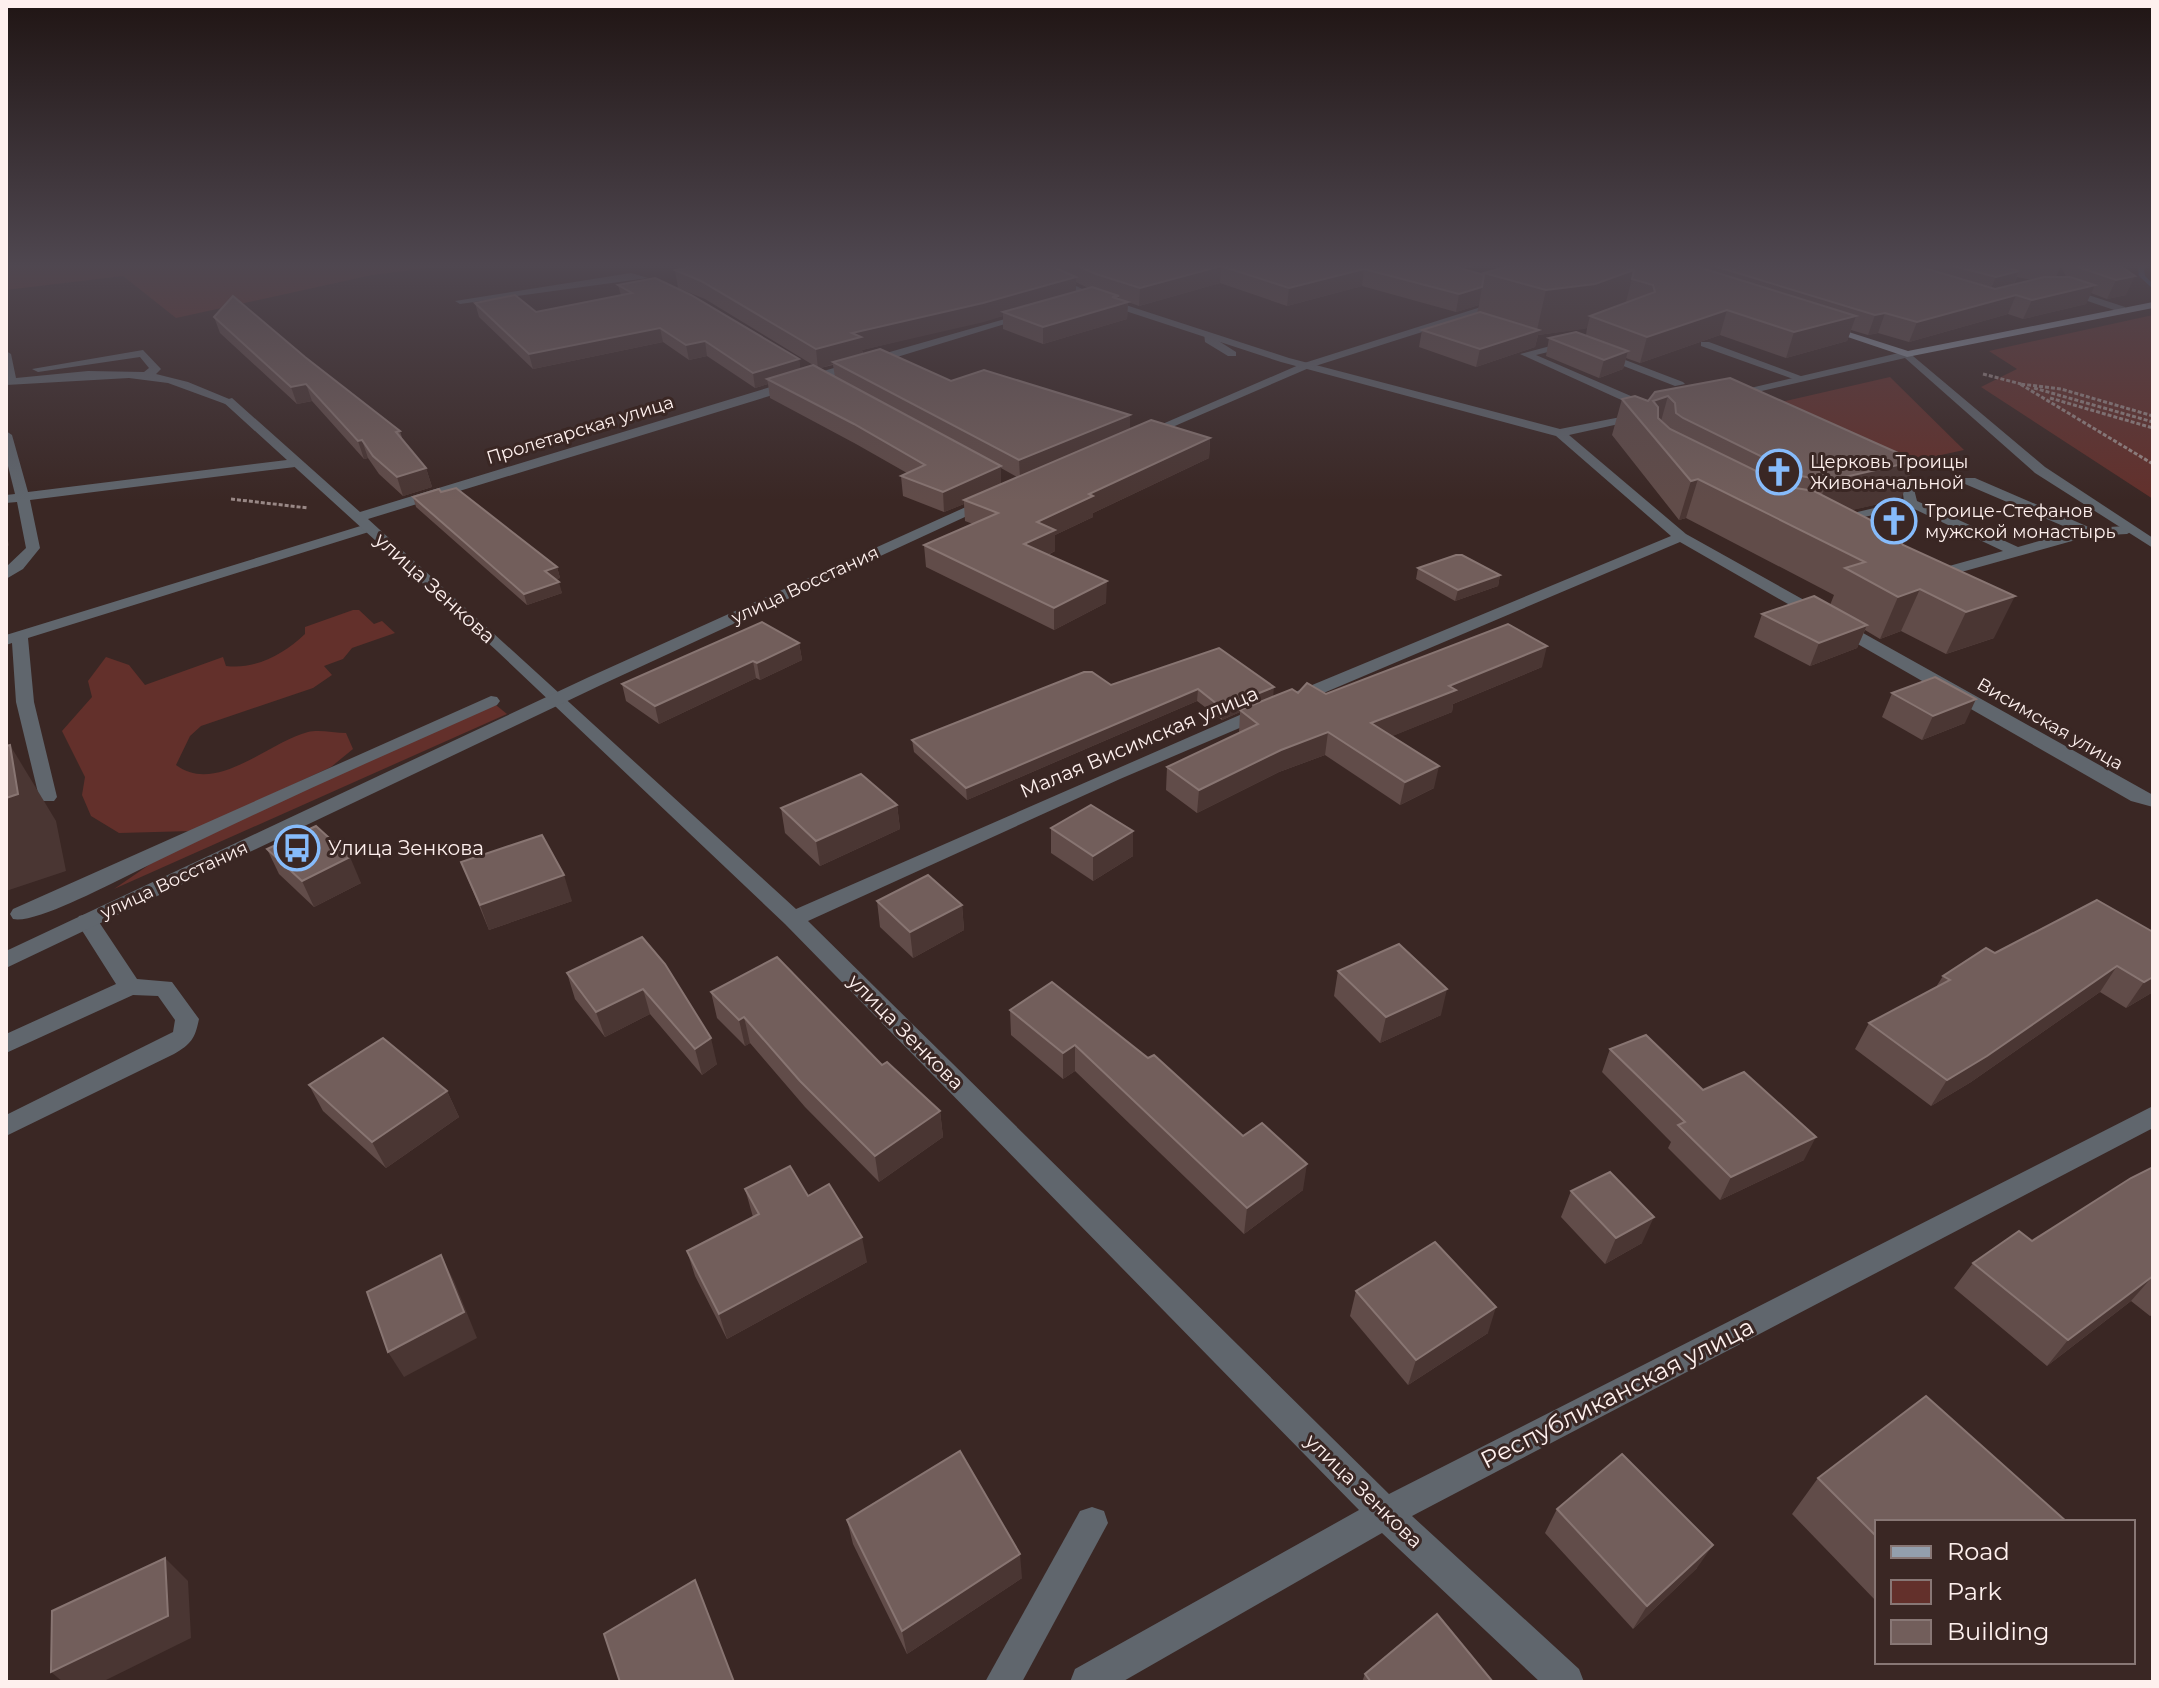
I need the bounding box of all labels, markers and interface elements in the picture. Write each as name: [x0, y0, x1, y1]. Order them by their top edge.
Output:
street label: Пролетарская улица: [484, 391, 676, 469]
church icon: Церковь Троицы Живоначальной: [1755, 448, 1803, 496]
place label: Церковь Троицы Живоначальной: [1810, 451, 1968, 494]
church icon: Троице-Стефанов мужской монастырь: [1870, 497, 1918, 545]
place label: Троице-Стефанов мужской монастырь: [1925, 500, 2116, 543]
street label: улица Зенкова: [369, 527, 500, 648]
street label: улица Восстания: [727, 541, 882, 629]
street label: Висимская улица: [1973, 673, 2127, 775]
street label: Малая Висимская улица: [1016, 681, 1262, 803]
bus stop icon: Улица Зенкова: [273, 824, 321, 872]
street label: улица Восстания: [96, 836, 251, 924]
place label: Улица Зенкова: [328, 836, 484, 860]
street label: улица Зенкова: [842, 968, 969, 1095]
street label: Республиканская улица: [1476, 1311, 1758, 1475]
street label: улица Зенкова: [1300, 1428, 1428, 1553]
legend: [1875, 1520, 2135, 1664]
text: Road: [1947, 1537, 2010, 1566]
text: Park: [1947, 1577, 2002, 1606]
text: Building: [1947, 1617, 2050, 1646]

